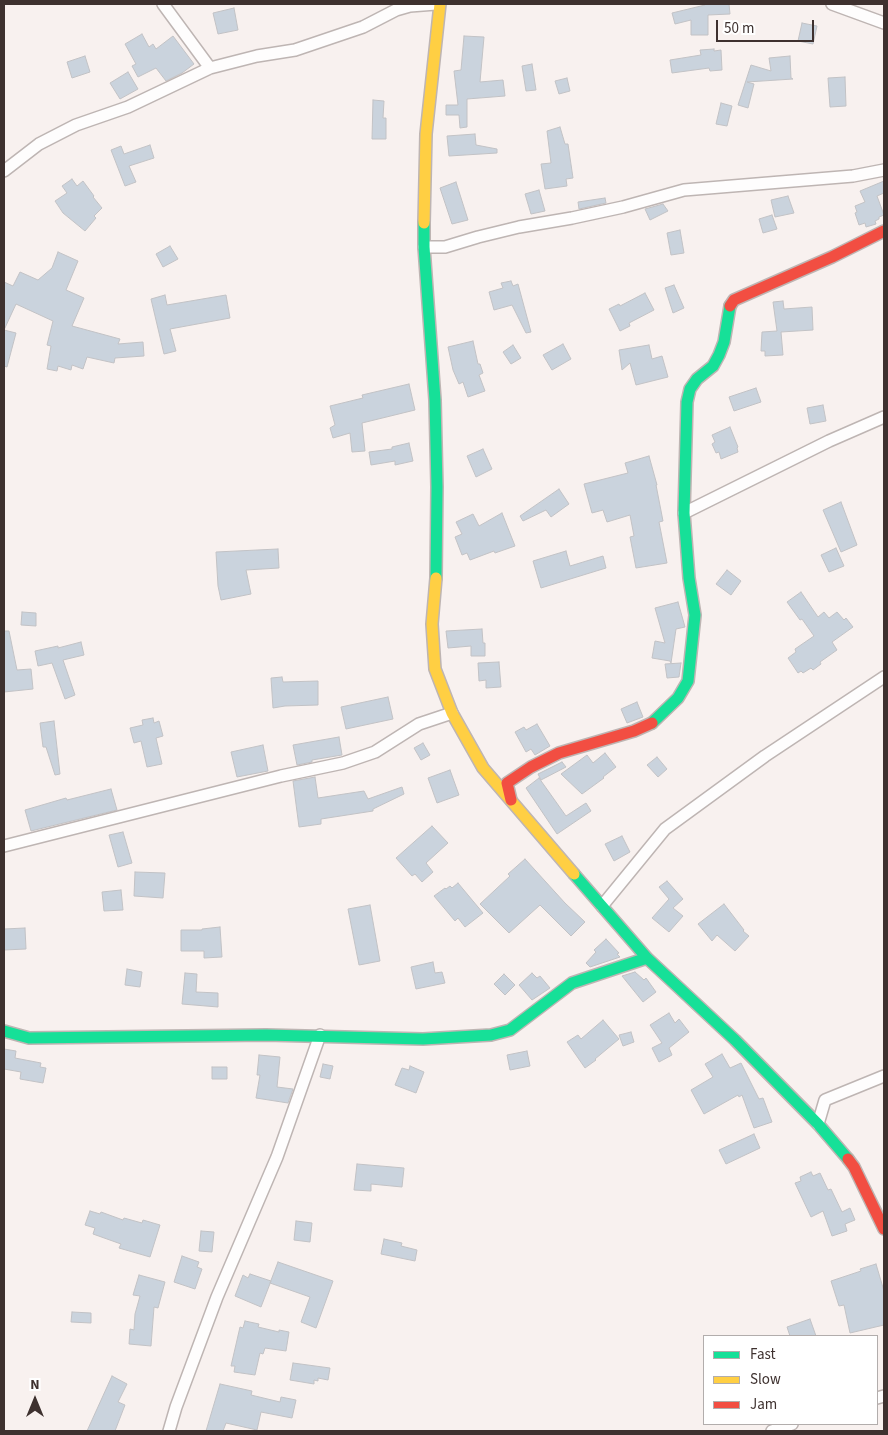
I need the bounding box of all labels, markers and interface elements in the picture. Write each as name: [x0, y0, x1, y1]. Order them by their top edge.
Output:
scale bar: [718, 10, 816, 42]
text: 50 m: [724, 18, 754, 39]
legend: [703, 1335, 878, 1425]
text: Fast: [750, 1344, 776, 1365]
text: Slow: [750, 1369, 781, 1390]
north arrow: [10, 1375, 60, 1425]
text: N: [30, 1375, 40, 1395]
text: Jam: [750, 1394, 777, 1415]

